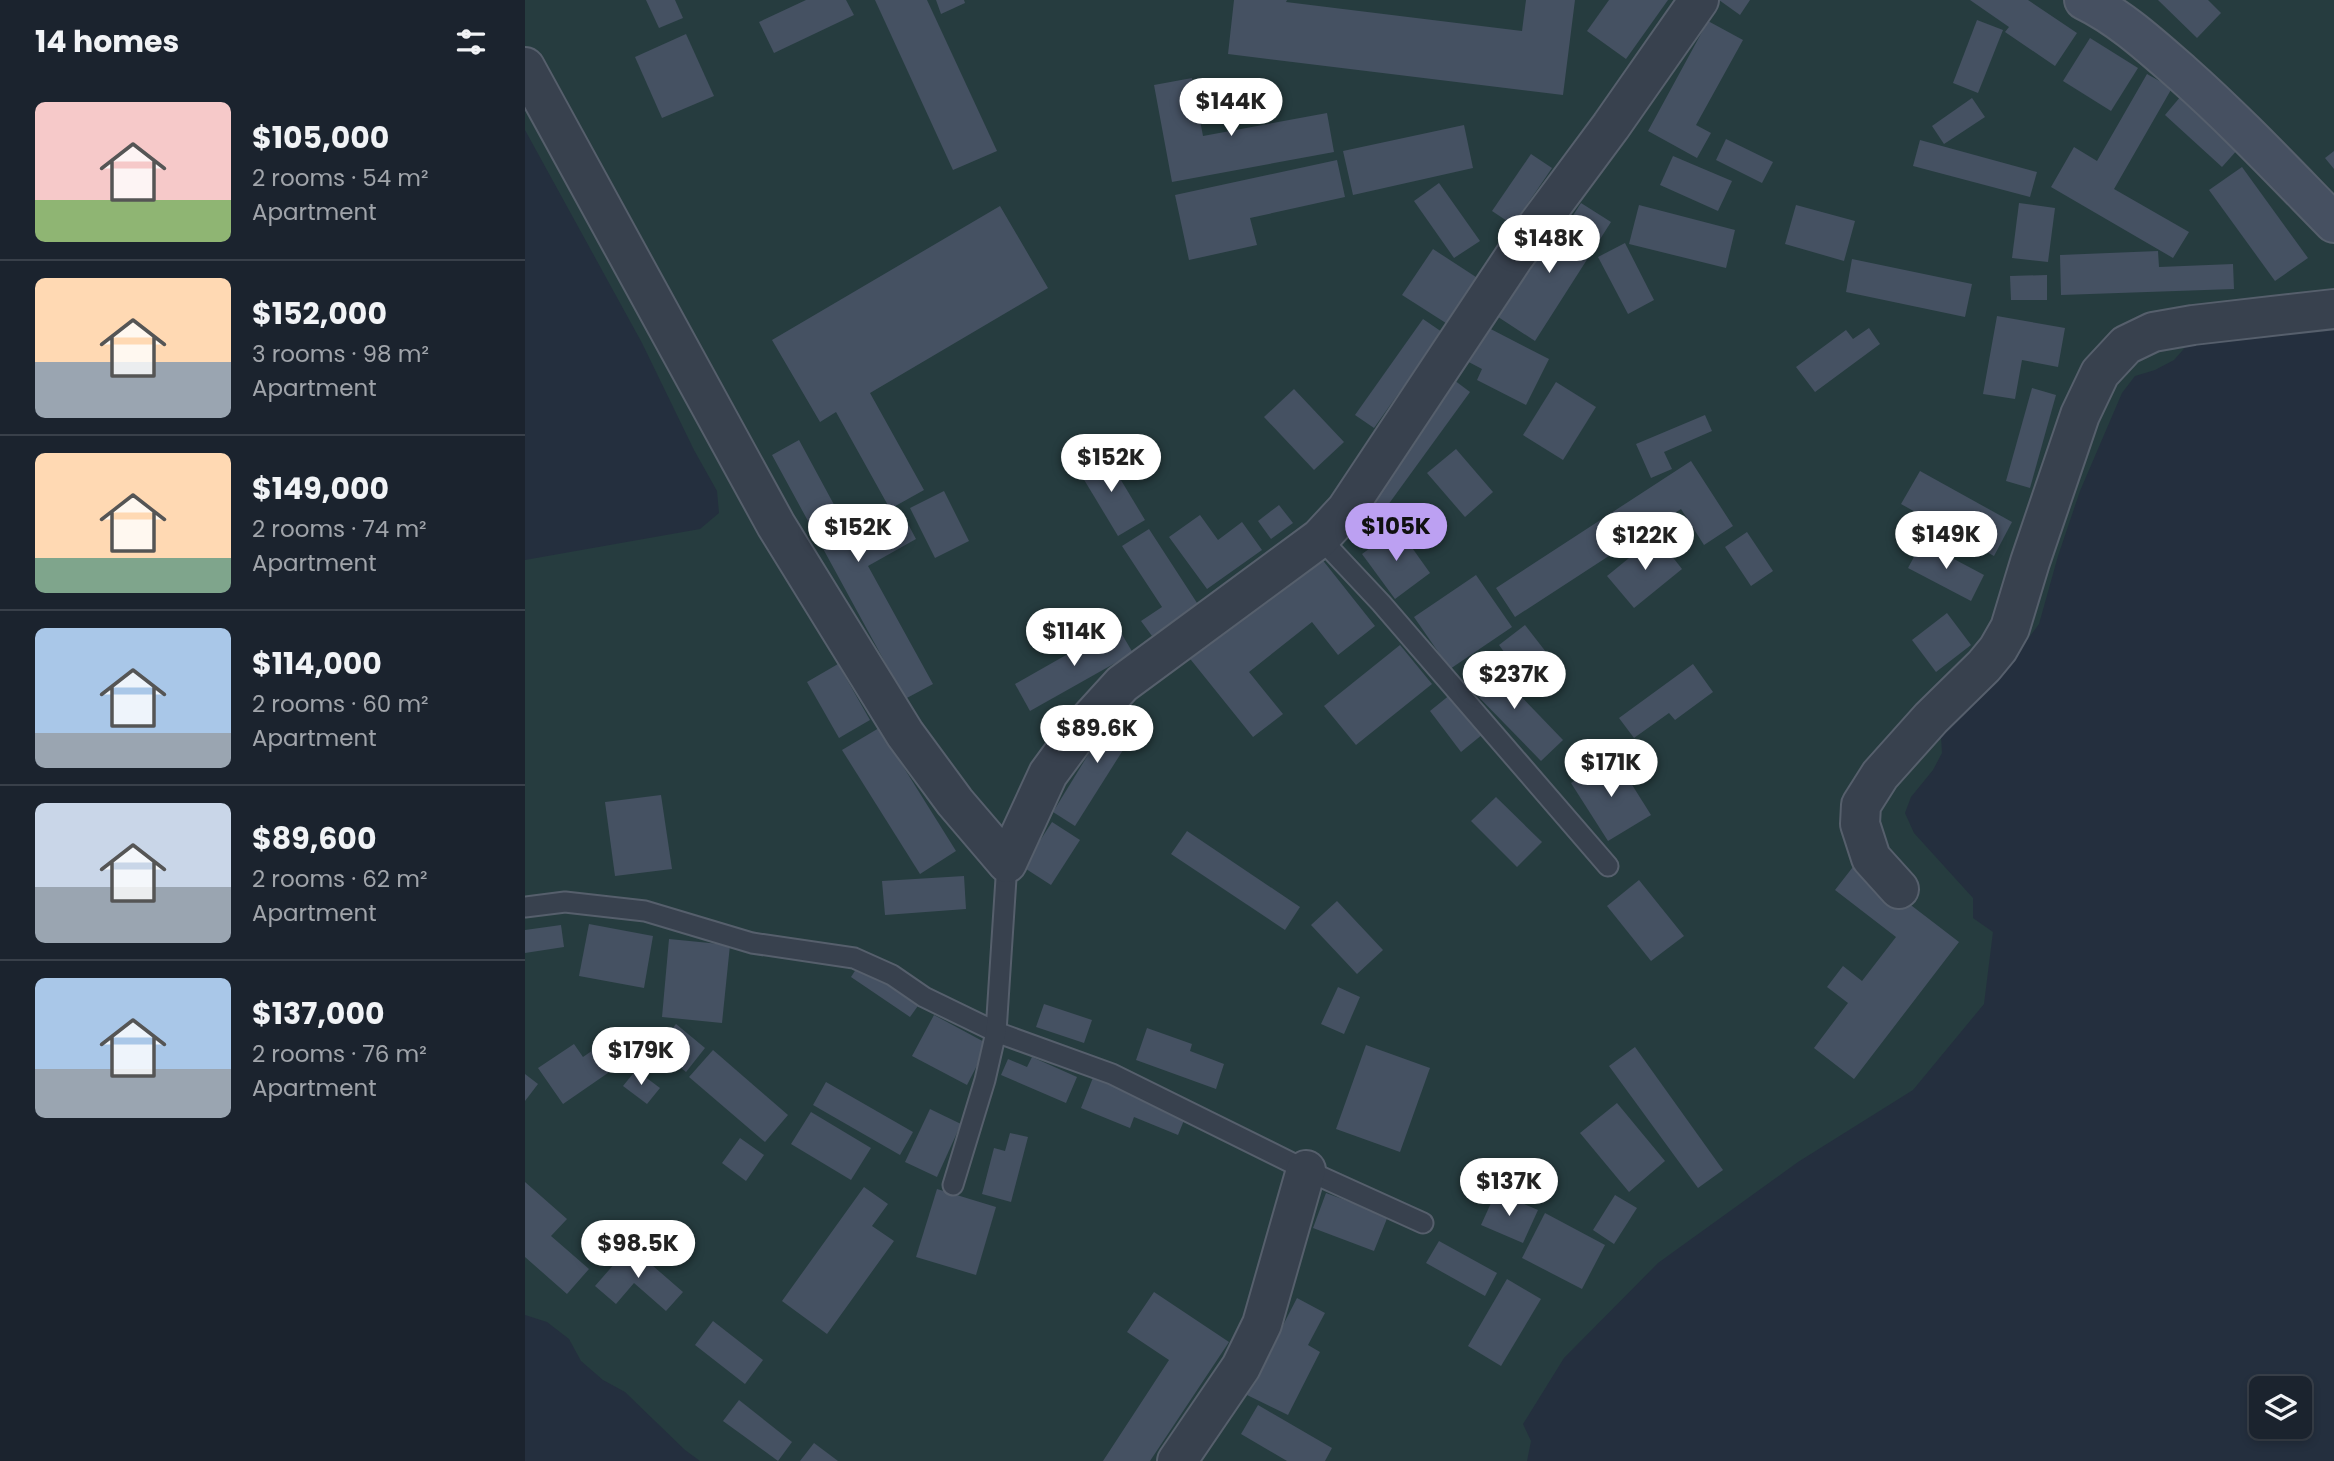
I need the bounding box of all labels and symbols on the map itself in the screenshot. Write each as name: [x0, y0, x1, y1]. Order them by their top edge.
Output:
pin: $144K: [1182, 78, 1280, 138]
pin: $148K: [1500, 216, 1598, 275]
pin: $152K: [1062, 434, 1160, 494]
pin: $152K: [809, 504, 907, 564]
pin: $105K: [1347, 504, 1445, 563]
pin: $122K: [1596, 512, 1694, 572]
pin: $149K: [1897, 512, 1995, 571]
pin: $114K: [1025, 608, 1123, 668]
pin: $237K: [1465, 652, 1563, 711]
pin: $89.6K: [1040, 706, 1154, 765]
pin: $171K: [1562, 740, 1660, 799]
pin: $179K: [592, 1028, 690, 1087]
pin: $137K: [1460, 1158, 1558, 1218]
pin: $98.5K: [581, 1220, 695, 1280]

